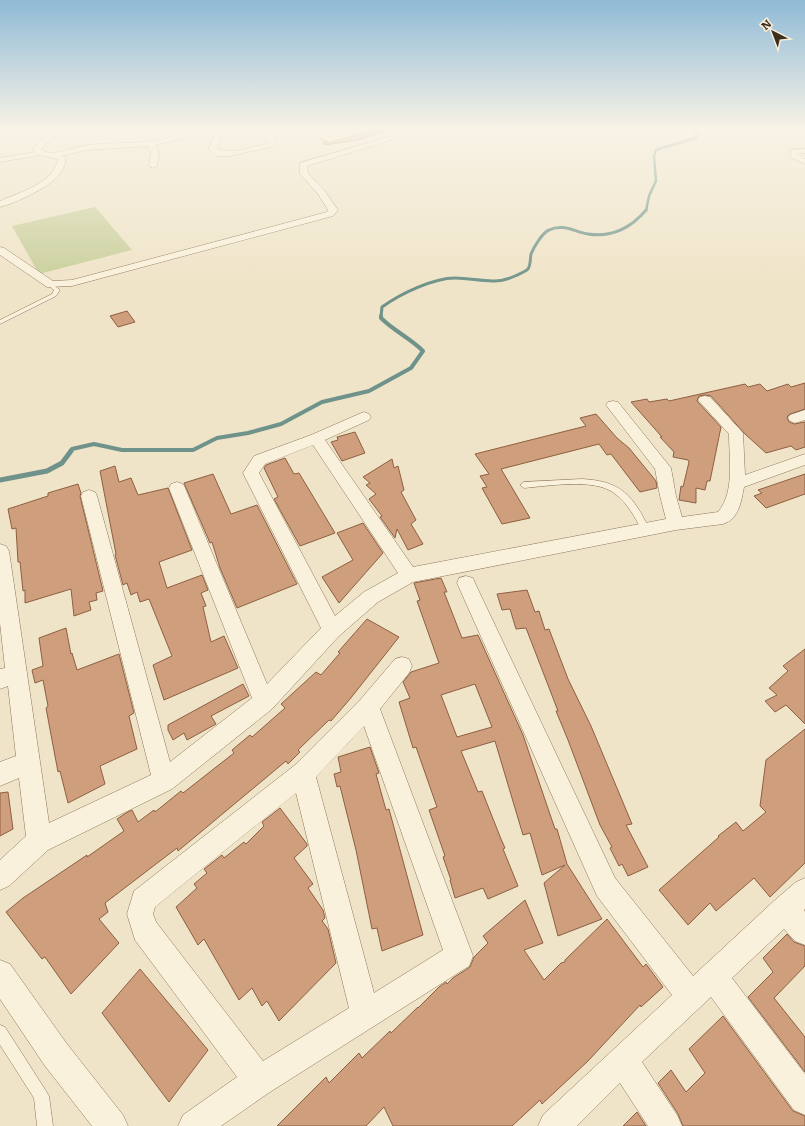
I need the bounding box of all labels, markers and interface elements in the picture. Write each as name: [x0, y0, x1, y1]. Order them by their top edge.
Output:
north arrow: [753, 12, 793, 52]
text: N: [757, 15, 774, 33]

